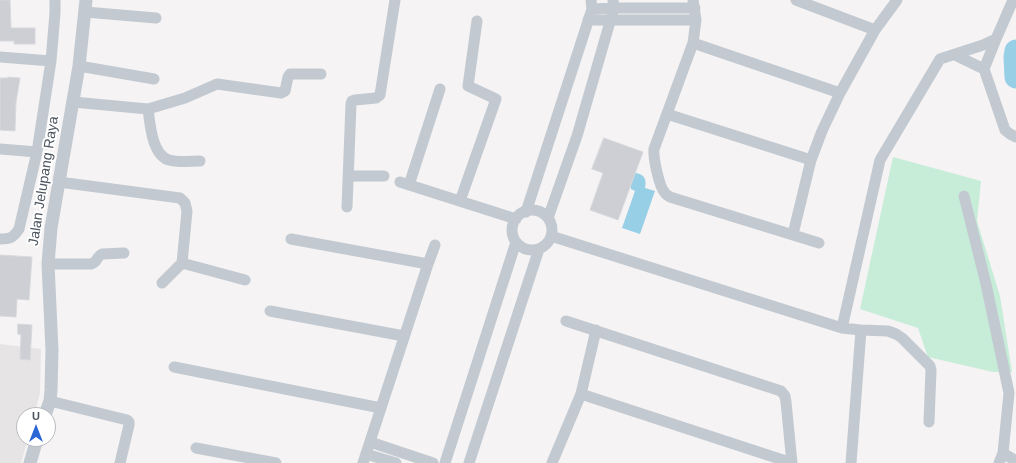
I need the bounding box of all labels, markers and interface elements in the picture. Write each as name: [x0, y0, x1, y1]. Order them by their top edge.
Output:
street label: Jalan Jelupang Raya: [25, 115, 63, 247]
north arrow: [16, 407, 56, 447]
text: U: [32, 410, 40, 422]

